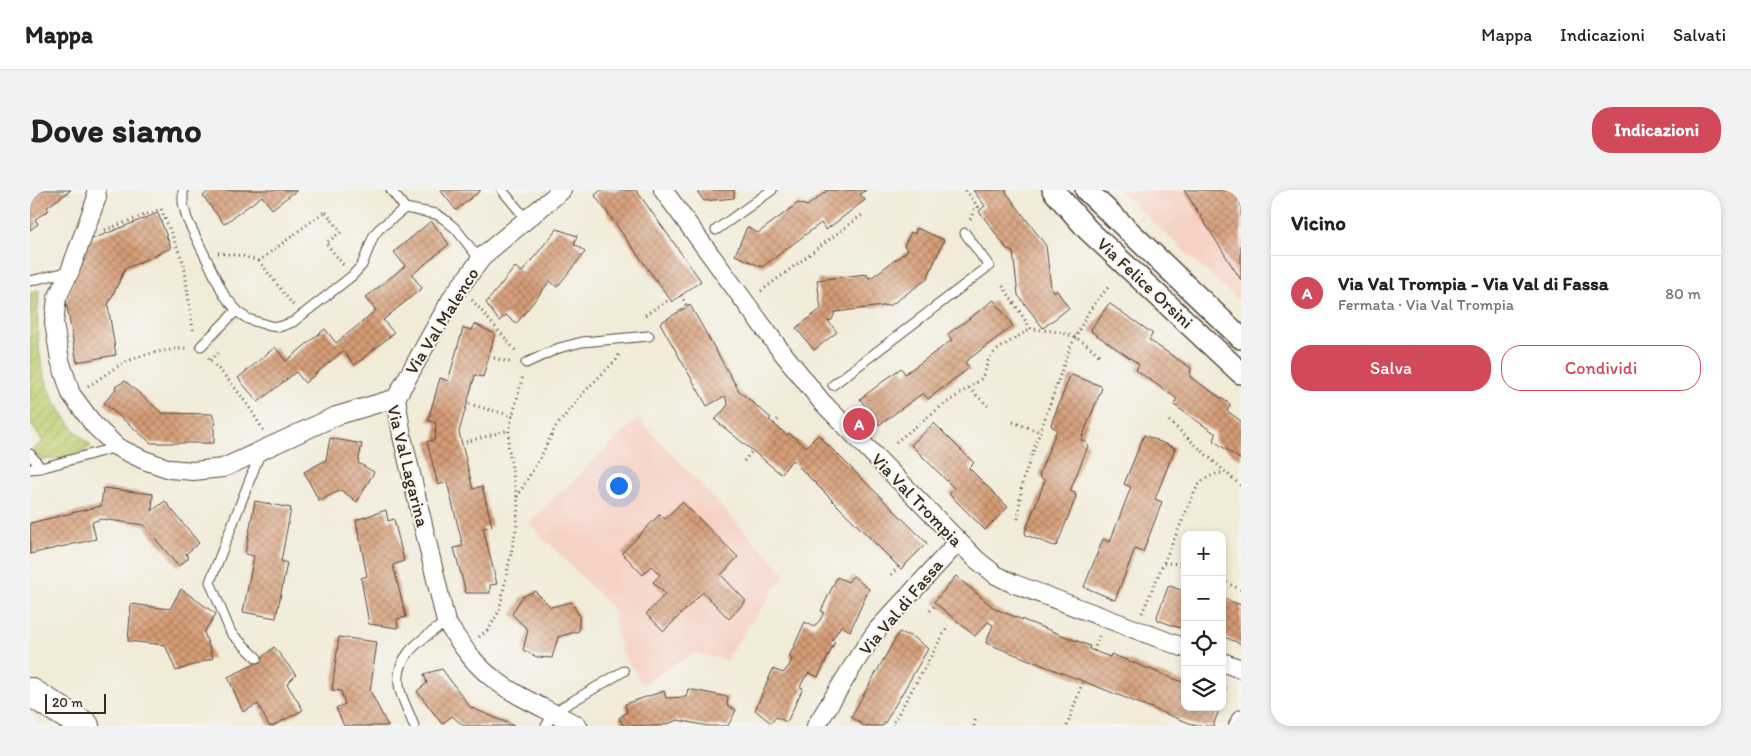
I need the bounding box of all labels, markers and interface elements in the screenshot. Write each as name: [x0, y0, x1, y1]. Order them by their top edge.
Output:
text: Mappa: [25, 20, 93, 49]
text: Mappa: [1481, 24, 1532, 46]
text: Indicazioni: [1560, 24, 1645, 46]
text: Salvati: [1673, 24, 1726, 46]
button: Indicazioni: [1592, 107, 1721, 153]
text: Dove siamo: [30, 109, 202, 151]
text: Vicino: [1291, 210, 1346, 235]
street label: Via Felice Orsini: [1092, 233, 1198, 333]
street label: Via Val Malenco: [400, 263, 484, 379]
text: Via Val Trompia - Via Val di Fassa: [1338, 272, 1609, 295]
text: A: [1302, 284, 1312, 303]
text: 80 m: [1665, 284, 1701, 303]
text: Fermata · Via Val Trompia: [1338, 295, 1514, 314]
button: Salva: [1291, 345, 1491, 391]
button: Condividi: [1501, 345, 1701, 391]
street label: Via Val Lagarina: [382, 403, 434, 530]
pin: A: [843, 405, 875, 443]
street label: Via Val Trompia: [867, 449, 968, 552]
your location: [606, 473, 632, 499]
map controls: [1181, 531, 1226, 711]
button: +: [1181, 531, 1226, 576]
street label: Via Val di Fassa: [854, 554, 948, 660]
button: −: [1181, 576, 1226, 621]
button: locate: [1181, 621, 1226, 666]
button: layers: [1181, 666, 1226, 711]
scale bar: [45, 691, 106, 714]
text: 20 m: [52, 694, 83, 711]

